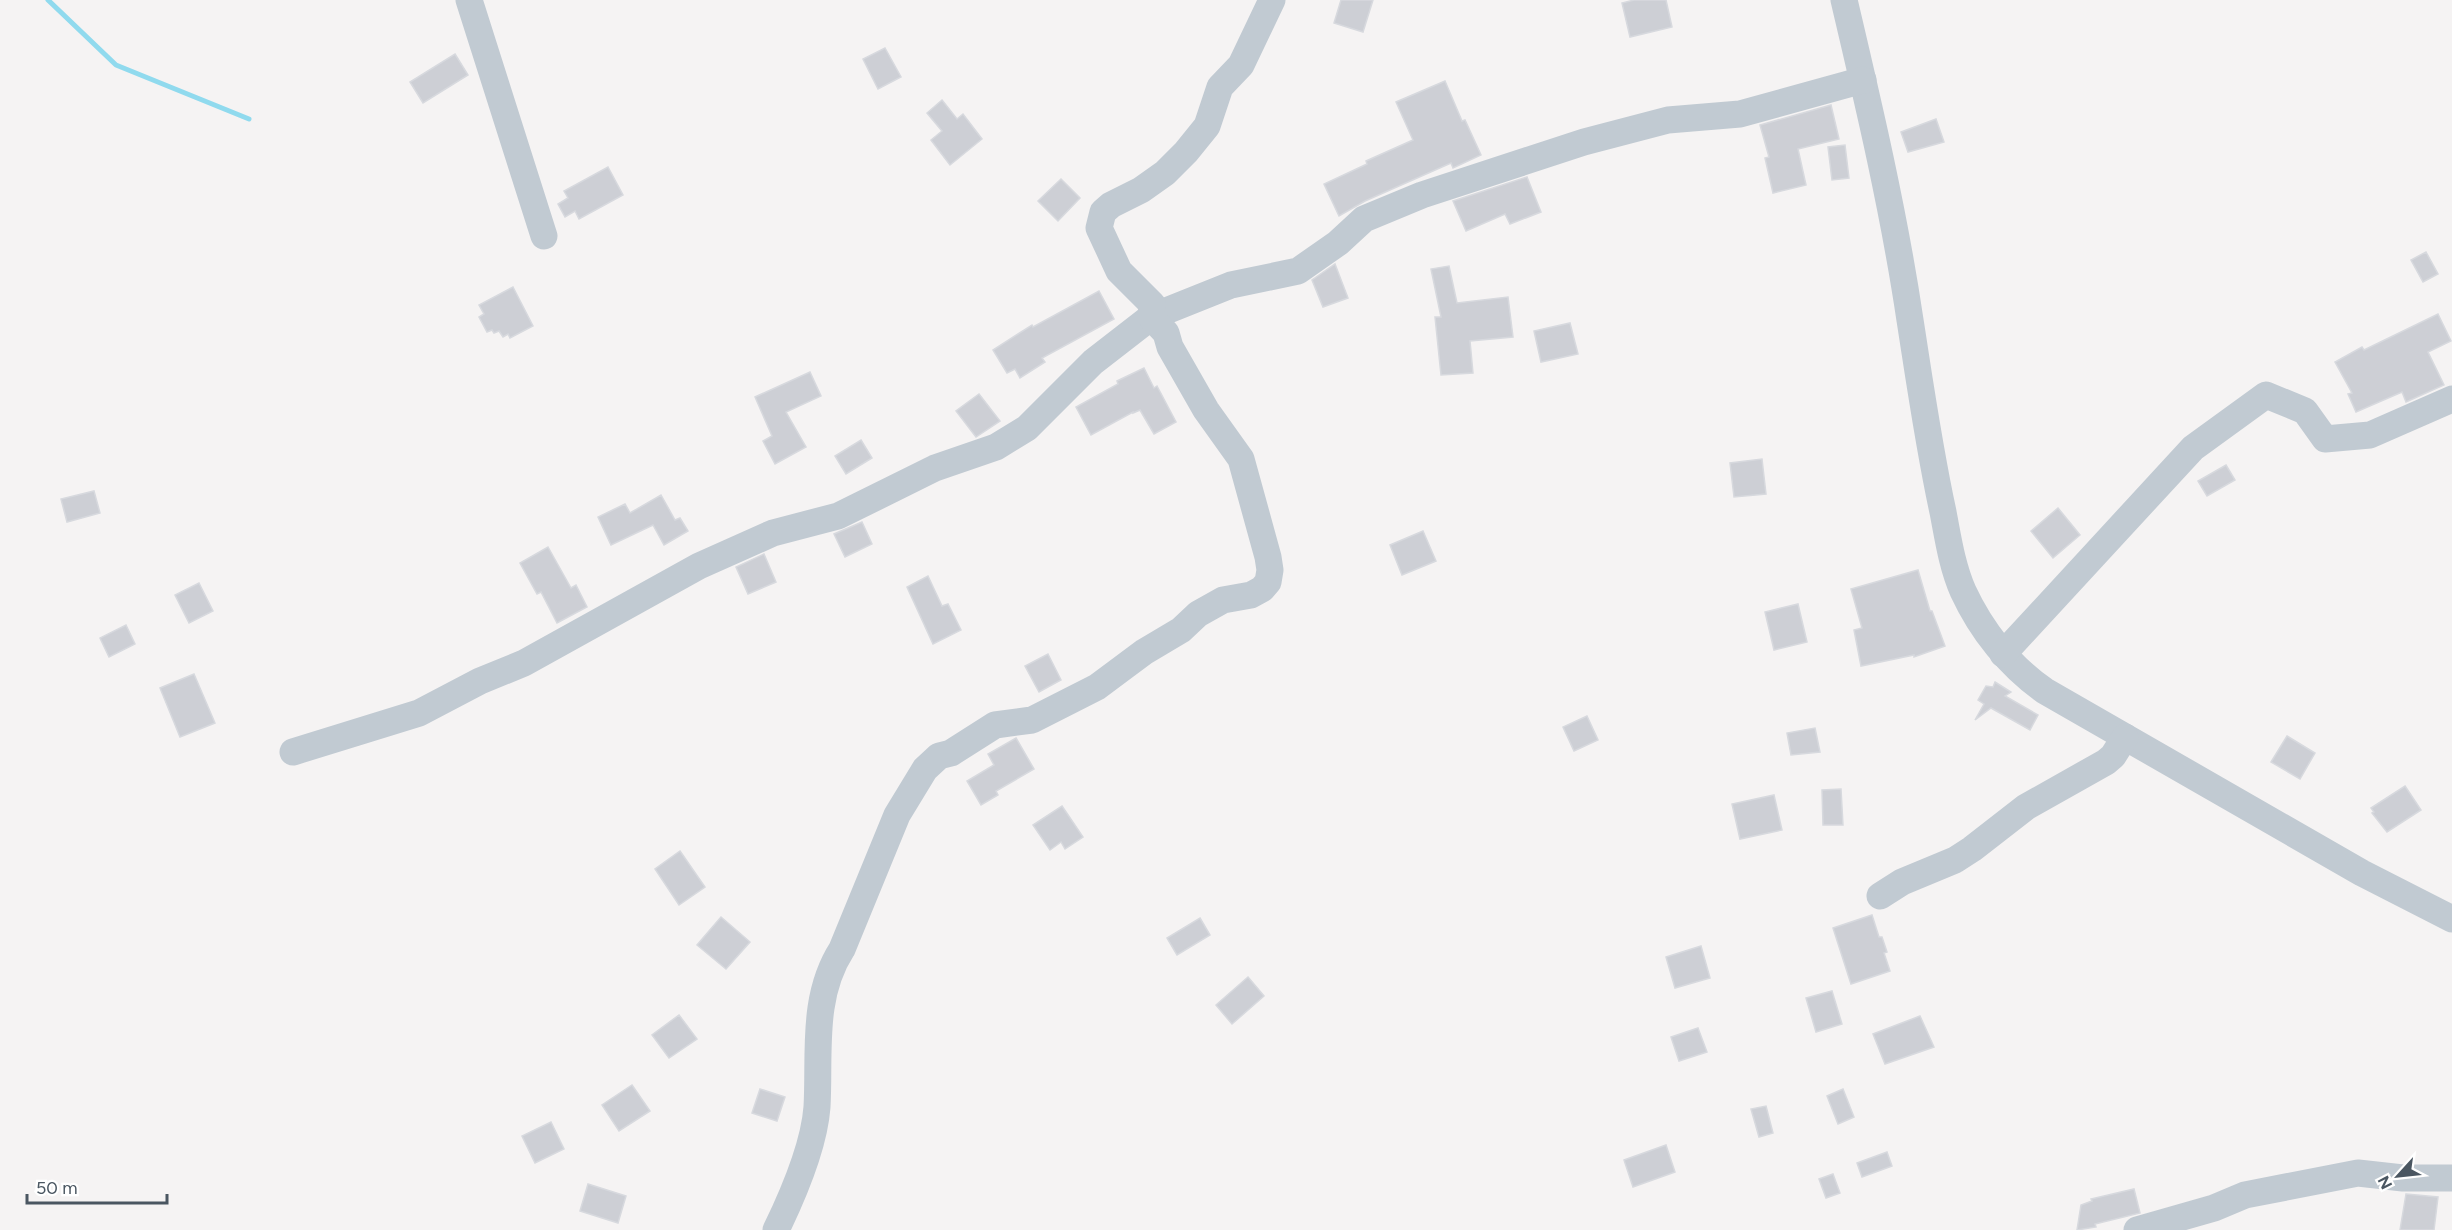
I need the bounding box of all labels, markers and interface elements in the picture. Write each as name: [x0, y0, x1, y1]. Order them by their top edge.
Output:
north arrow: [2368, 1146, 2428, 1206]
scale bar: [27, 1167, 166, 1205]
text: N: [2374, 1173, 2396, 1192]
text: 50 m: [36, 1177, 78, 1199]

